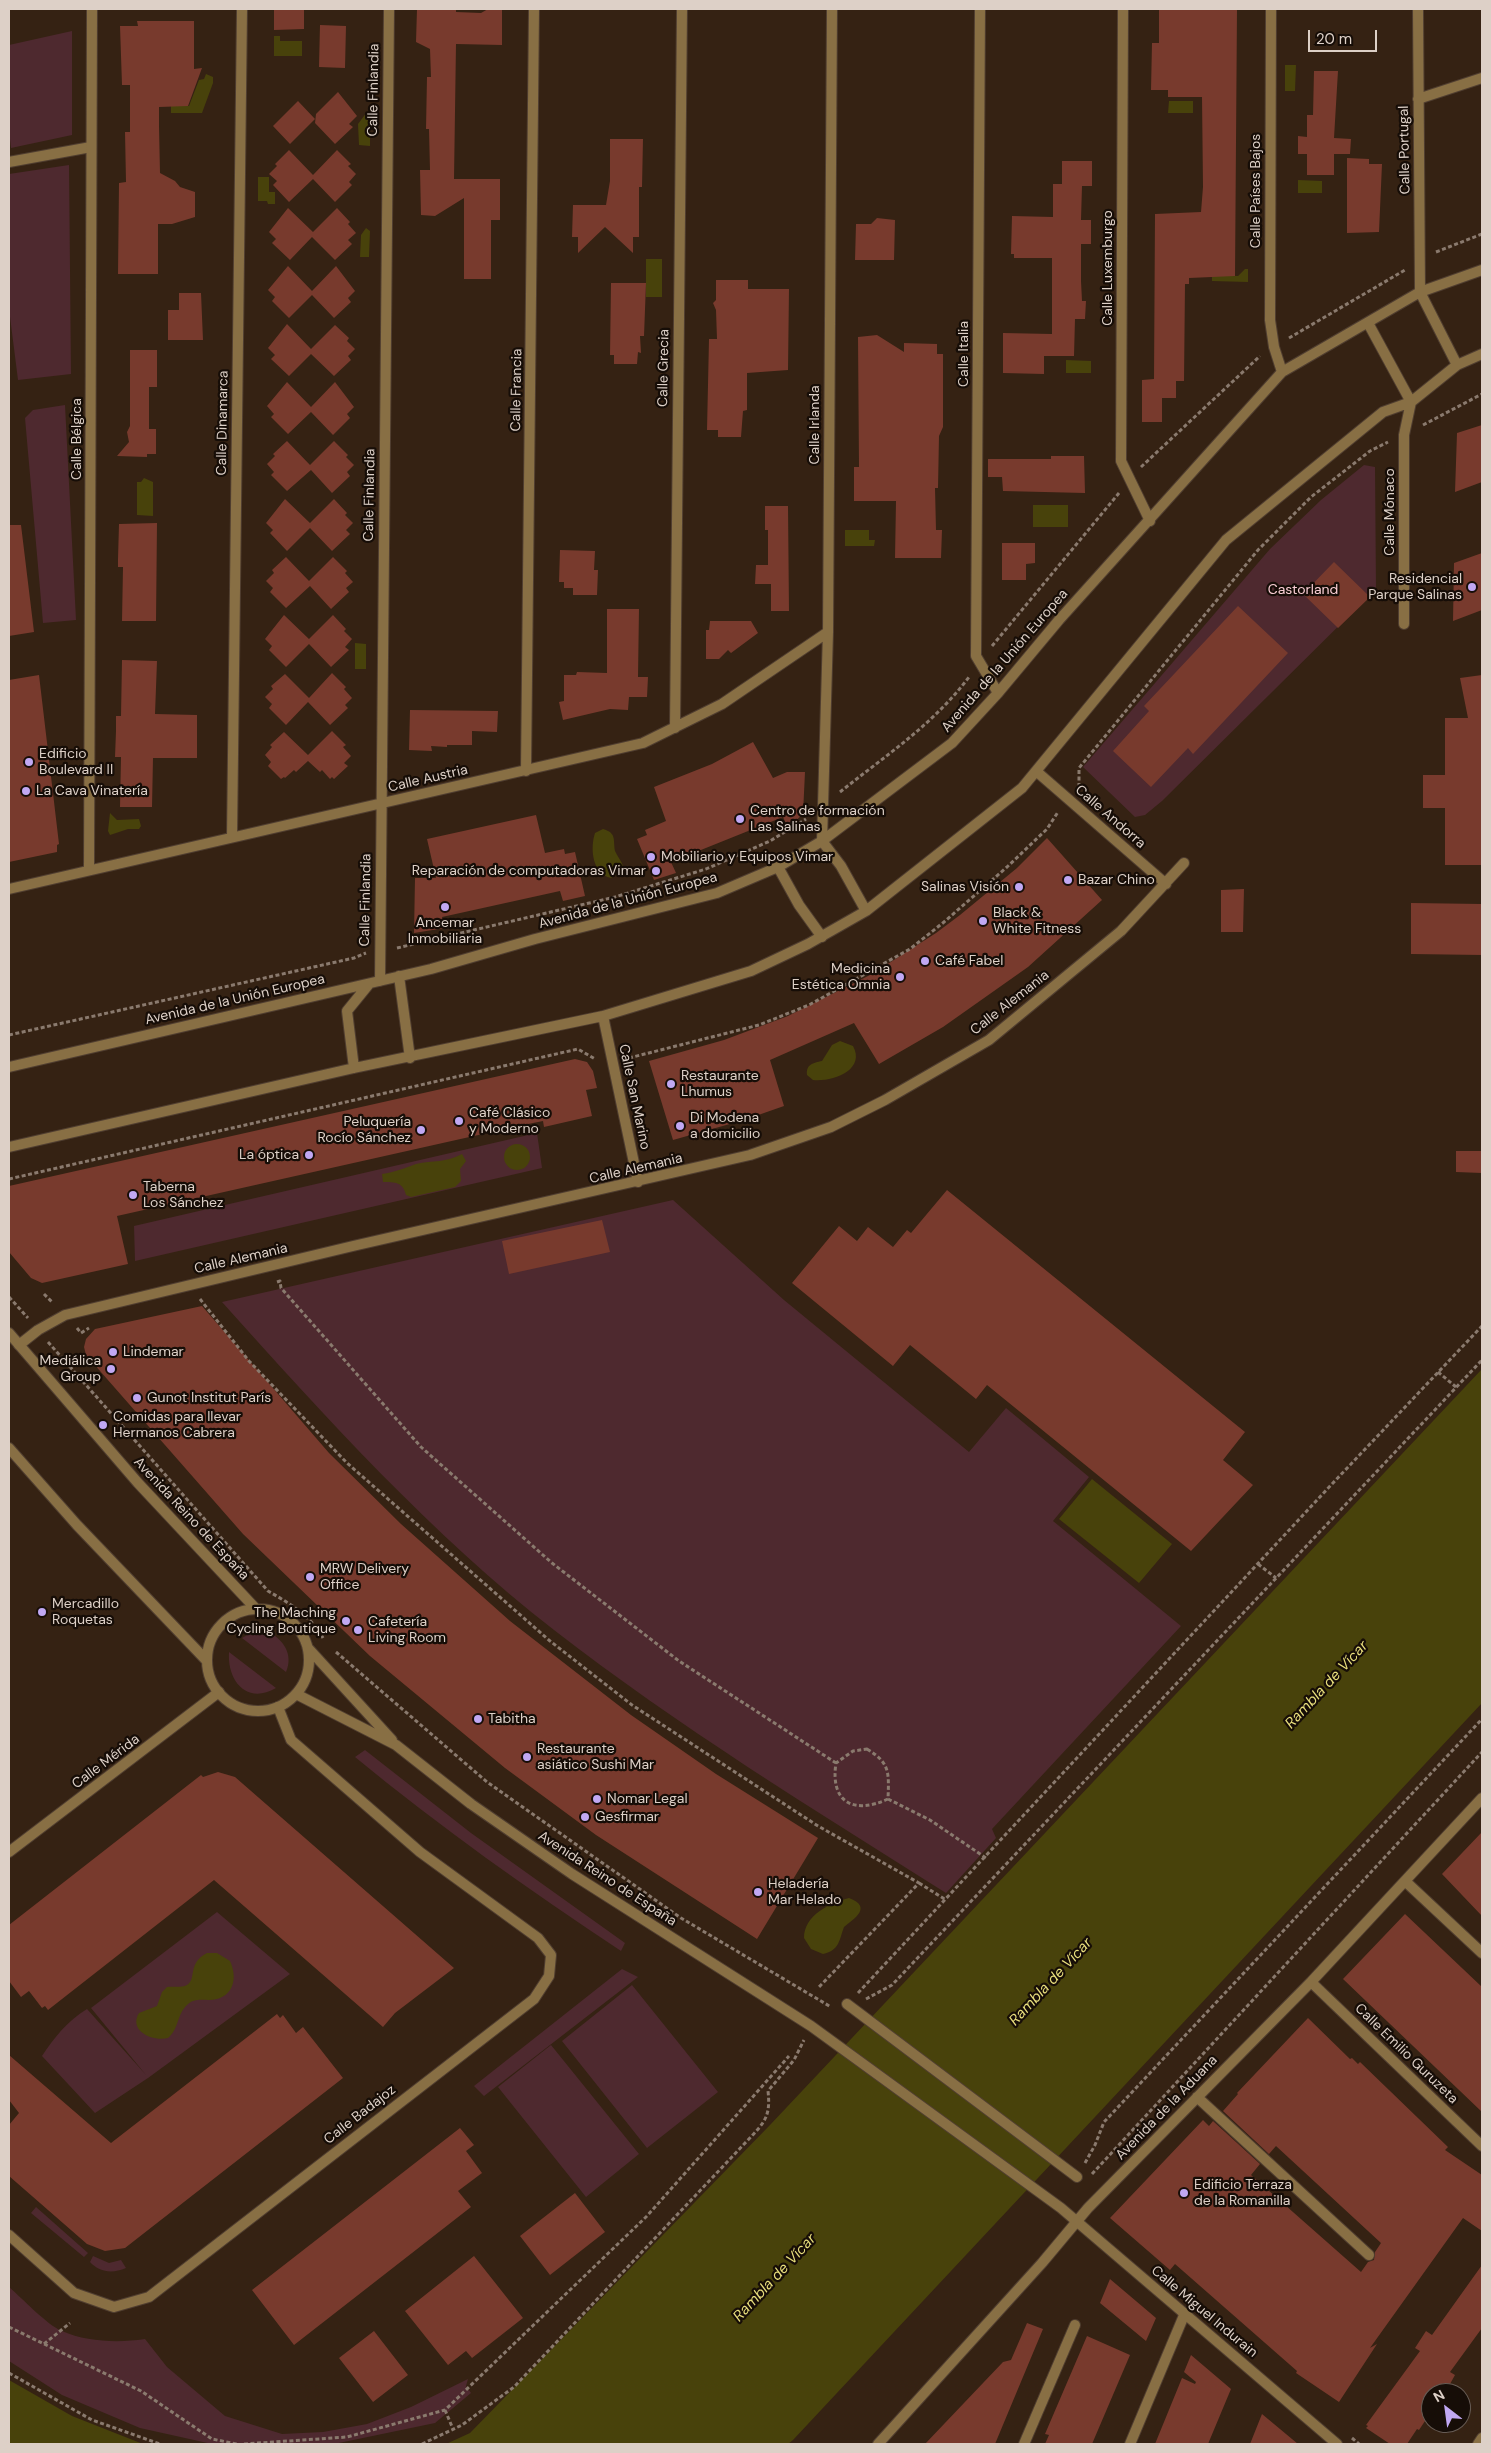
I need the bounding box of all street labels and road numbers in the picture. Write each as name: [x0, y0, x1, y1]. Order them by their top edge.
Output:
street label: Calle Finlandia: [365, 43, 383, 137]
street label: Calle Portugal: [1396, 105, 1414, 195]
street label: Calle Países Bajos: [1248, 134, 1264, 248]
street label: Calle Luxemburgo: [1100, 210, 1116, 326]
street label: Calle Italia: [956, 321, 972, 387]
street label: Calle Grecia: [655, 329, 673, 407]
street label: Calle Francia: [508, 348, 526, 432]
street label: Calle Dinamarca: [214, 370, 232, 476]
street label: Calle Irlanda: [807, 385, 823, 465]
street label: Calle Bélgica: [69, 398, 85, 480]
street label: Calle Finlandia: [361, 448, 379, 542]
street label: Calle Mónaco: [1382, 468, 1398, 556]
street label: Avenida de la Unión Europea: [938, 586, 1072, 736]
street label: Calle Austria: [387, 762, 469, 796]
street label: Calle Andorra: [1071, 782, 1149, 852]
street label: Calle Finlandia: [357, 853, 375, 947]
street label: Avenida de la Unión Europea: [537, 869, 719, 933]
street label: Calle Alemania: [967, 967, 1053, 1039]
street label: Avenida de la Unión Europea: [143, 971, 327, 1029]
street label: Calle San Marino: [615, 1043, 653, 1151]
street label: Calle Alemania: [588, 1150, 684, 1188]
street label: Calle Alemania: [193, 1240, 289, 1278]
street label: Avenida Reino de España: [130, 1454, 252, 1584]
street label: Calle Mérida: [69, 1731, 143, 1793]
street label: Avenida Reino de España: [535, 1828, 679, 1930]
street label: Calle Emilio Guruzeta: [1351, 2000, 1461, 2108]
street label: Avenida de la Aduana: [1113, 2052, 1221, 2164]
street label: Calle Badajoz: [321, 2082, 399, 2148]
street label: Calle Miguel Indurain: [1147, 2263, 1261, 2361]

